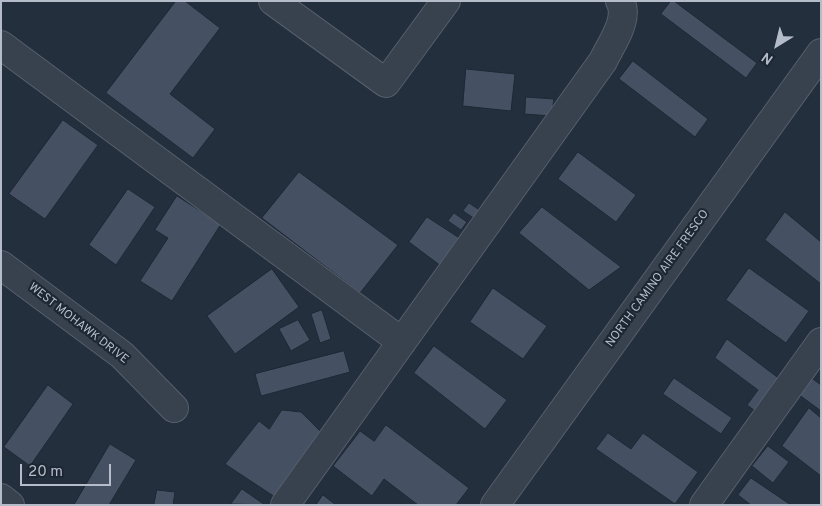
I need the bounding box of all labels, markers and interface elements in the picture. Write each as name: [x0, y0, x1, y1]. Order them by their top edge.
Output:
north arrow: [752, 20, 802, 70]
text: N: [759, 48, 777, 67]
street label: NORTH CAMINO AIRE FRESCO: [603, 208, 713, 350]
street label: WEST MOHAWK DRIVE: [25, 281, 131, 367]
scale bar: [22, 454, 114, 486]
text: 20 m: [28, 463, 63, 482]

